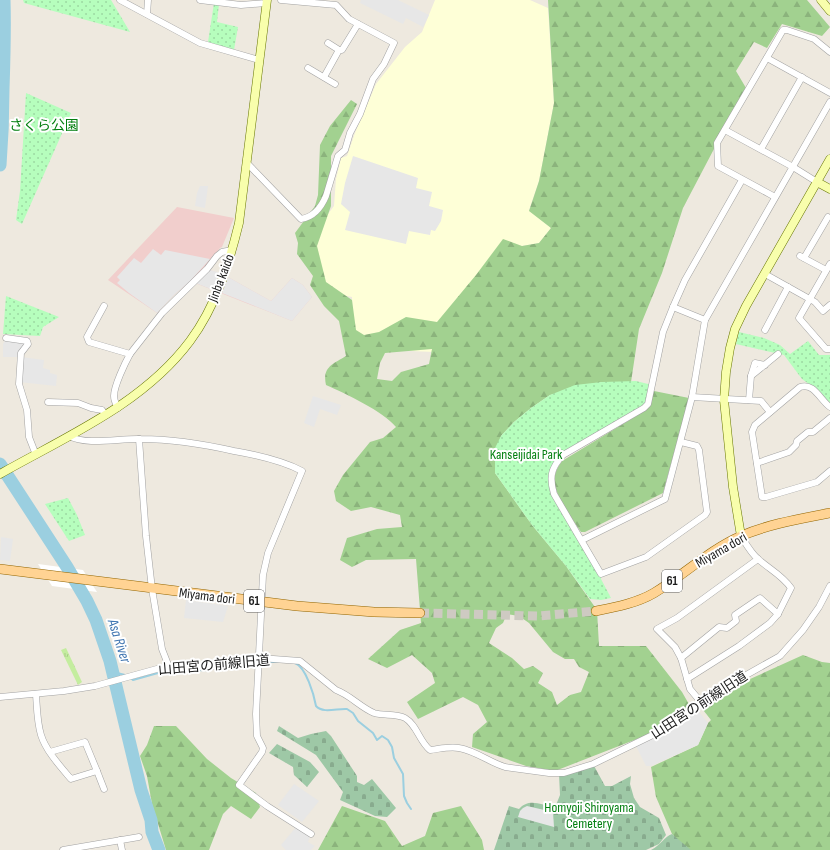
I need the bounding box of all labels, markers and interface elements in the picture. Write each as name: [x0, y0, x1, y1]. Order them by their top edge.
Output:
park label: さくら公園: [9, 117, 79, 134]
street label: Jinba kaido: [204, 252, 238, 305]
park label: Kanseijidai Park: [490, 446, 563, 463]
street label: Miyama dori: [692, 529, 750, 571]
road number: 61: [662, 570, 682, 592]
street label: Miyama dori: [178, 584, 236, 608]
road number: 61: [244, 590, 264, 612]
water label: Asa River: [103, 616, 135, 666]
street label: 山田宮の前線旧道: [157, 652, 271, 678]
street label: 山田宮の前線旧道: [647, 667, 751, 743]
park label: Homyoji Shiroyama Cemetery: [544, 799, 634, 832]

